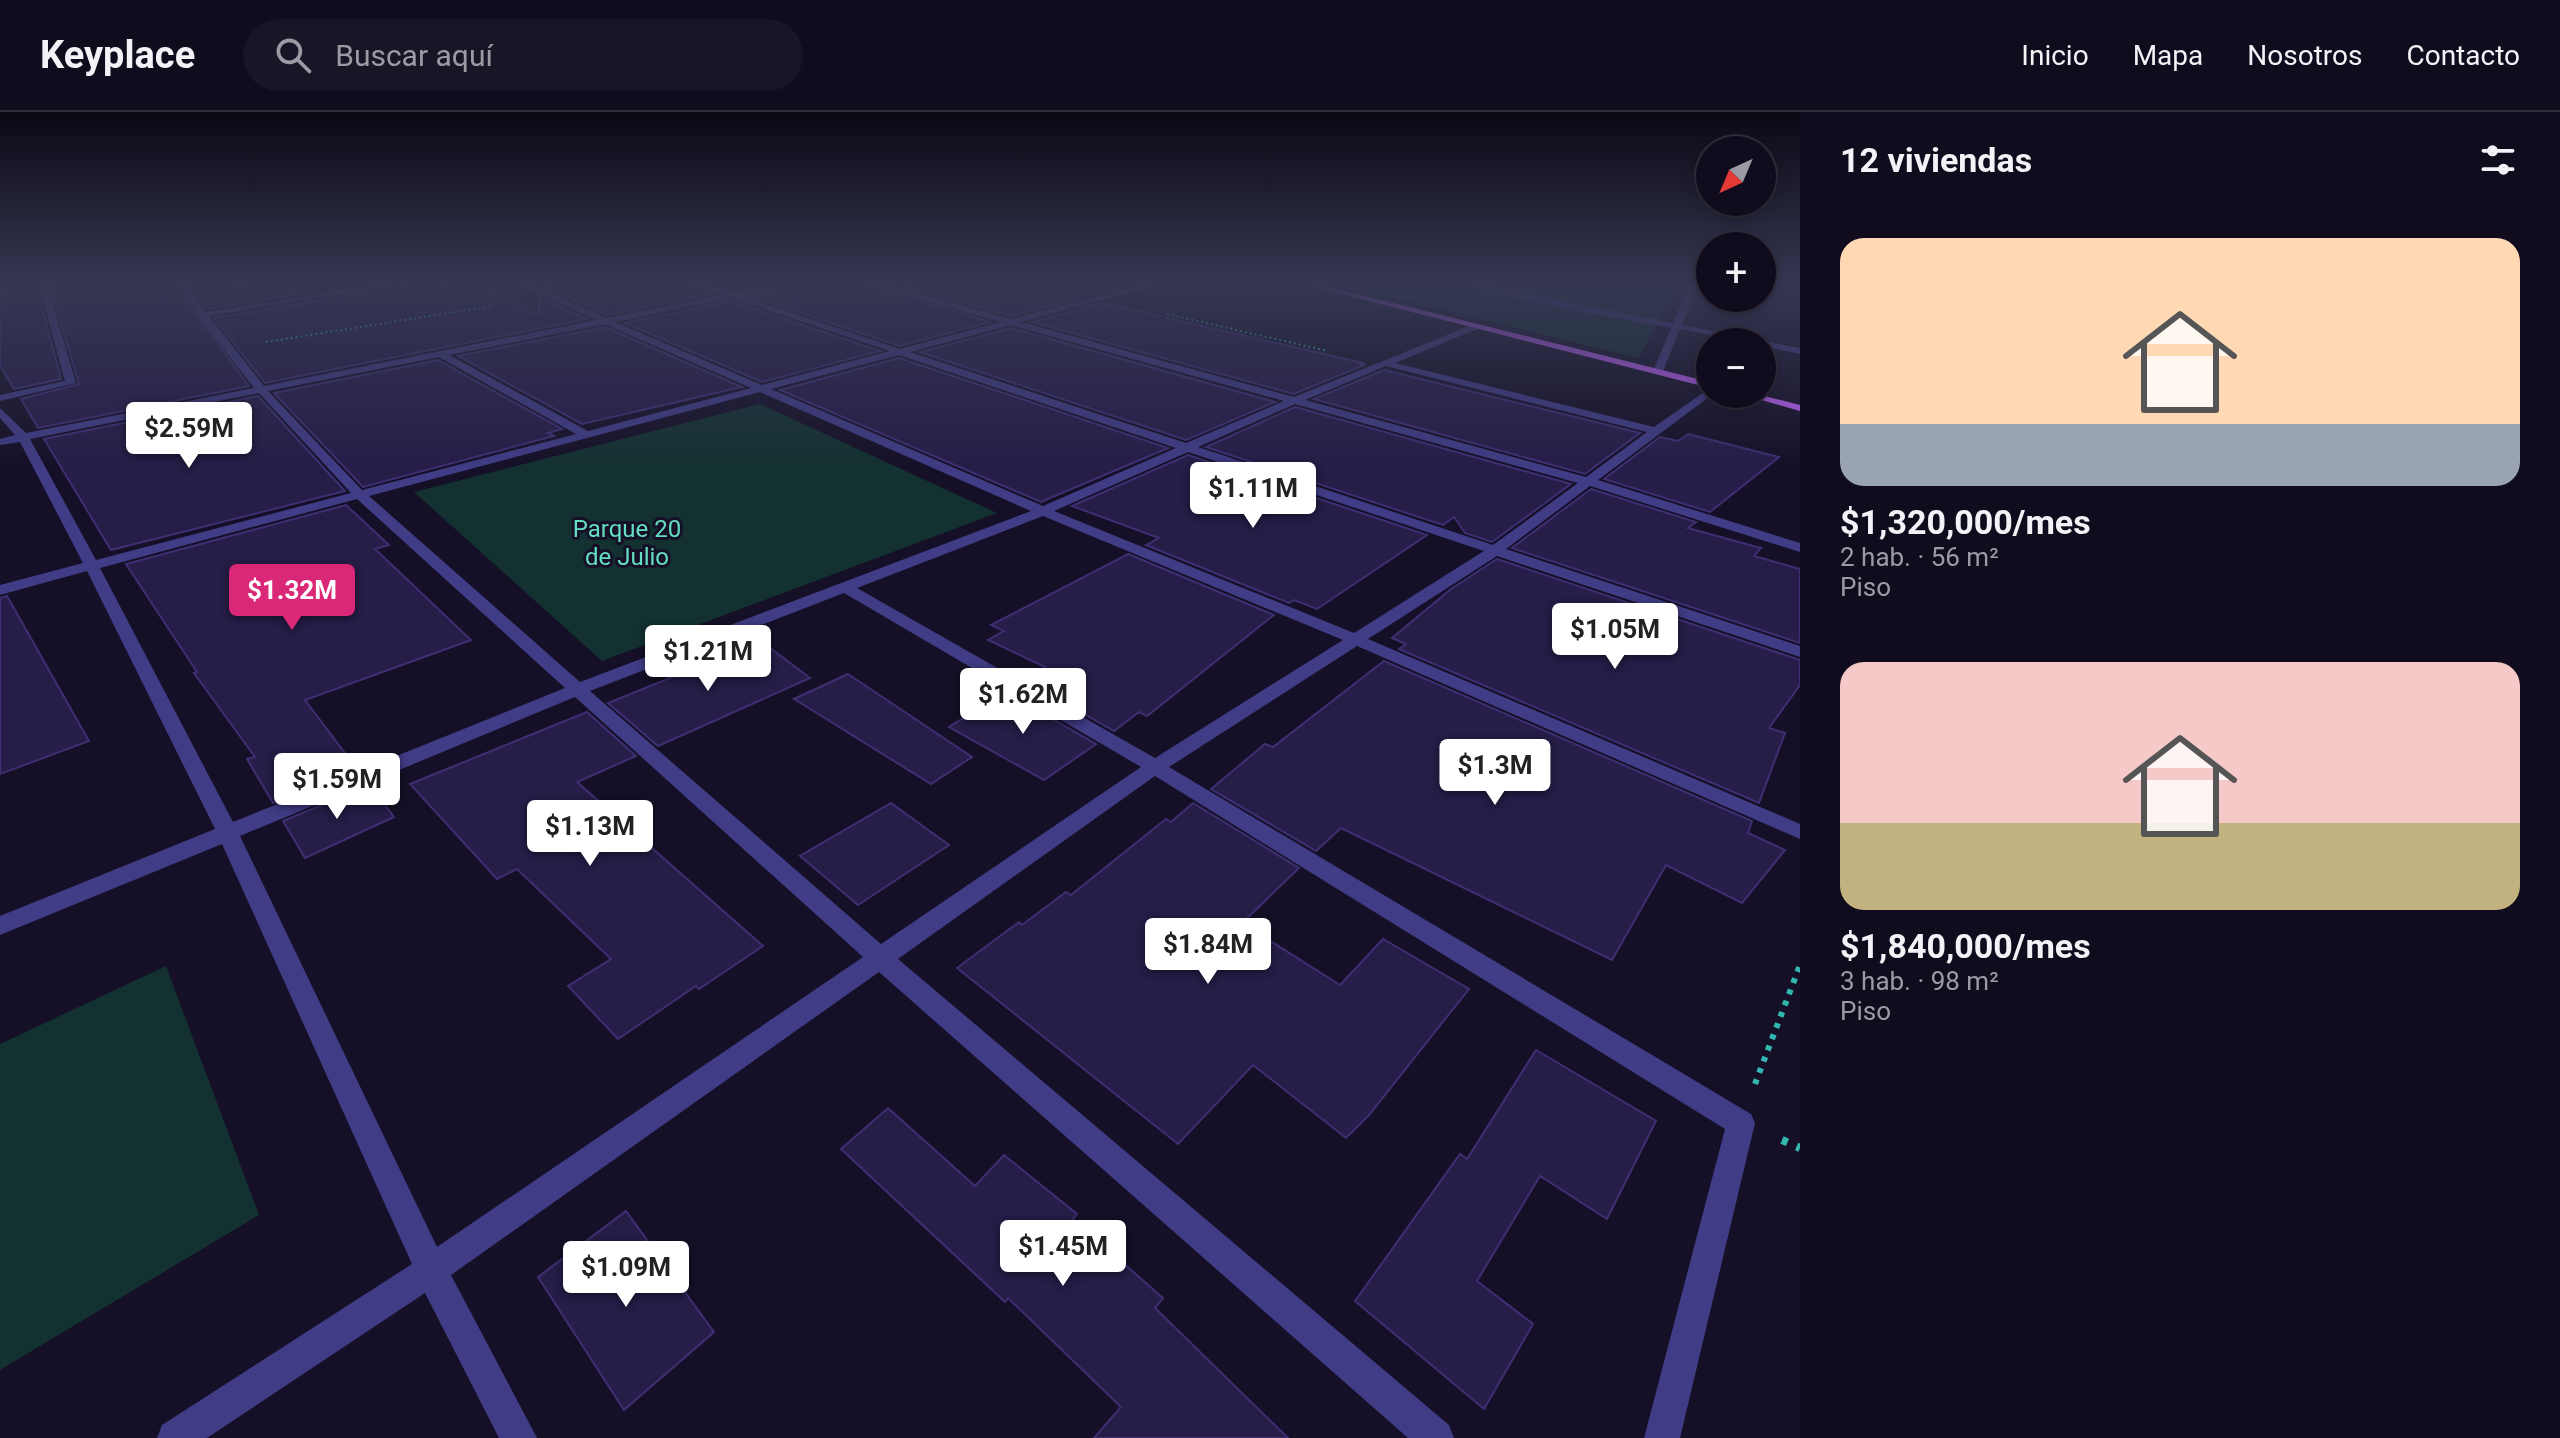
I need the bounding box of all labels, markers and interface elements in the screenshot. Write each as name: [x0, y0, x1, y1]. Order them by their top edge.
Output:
search box: [243, 19, 803, 91]
text: Keyplace: [40, 33, 195, 77]
icon: search: [271, 33, 315, 77]
text: Buscar aquí: [335, 38, 493, 73]
text: Inicio: [2021, 39, 2089, 72]
text: Mapa: [2133, 39, 2203, 72]
text: Nosotros: [2247, 39, 2362, 72]
text: Contacto: [2406, 39, 2520, 72]
north arrow: [1696, 136, 1776, 216]
map controls: [1696, 136, 1776, 408]
icon: filters: [2476, 138, 2520, 182]
text: 12 viviendas: [1840, 140, 2032, 180]
button: +: [1696, 232, 1776, 312]
icon: home: [2108, 290, 2252, 434]
button: −: [1696, 328, 1776, 408]
pin: $2.59M: [124, 402, 254, 470]
text: $2.59M: [144, 413, 234, 443]
pin: $1.11M: [1188, 462, 1318, 530]
text: $1.11M: [1208, 473, 1298, 503]
text: $1,320,000/mes: [1840, 502, 2091, 542]
park label: Parque 20 de Julio: [573, 515, 681, 571]
text: 2 hab. · 56 m²: [1840, 542, 1999, 572]
pin: $1.32M: [227, 564, 357, 632]
text: Piso: [1840, 572, 1891, 602]
text: $1.32M: [247, 575, 337, 605]
pin: $1.05M: [1550, 603, 1680, 671]
text: $1.05M: [1570, 614, 1660, 644]
pin: $1.21M: [643, 625, 773, 693]
text: $1.21M: [663, 636, 753, 666]
pin: $1.62M: [958, 668, 1088, 736]
text: $1.62M: [978, 679, 1068, 709]
icon: home: [2108, 714, 2252, 858]
pin: $1.3M: [1439, 739, 1551, 807]
text: $1.3M: [1457, 750, 1533, 780]
pin: $1.59M: [272, 753, 402, 821]
text: $1.59M: [292, 764, 382, 794]
pin: $1.13M: [525, 800, 655, 868]
text: $1.13M: [545, 811, 635, 841]
pin: $1.84M: [1143, 918, 1273, 986]
text: $1,840,000/mes: [1840, 926, 2091, 966]
text: $1.84M: [1163, 929, 1253, 959]
text: 3 hab. · 98 m²: [1840, 966, 1999, 996]
text: Piso: [1840, 996, 1891, 1026]
pin: $1.45M: [998, 1220, 1128, 1288]
text: $1.45M: [1018, 1231, 1108, 1261]
pin: $1.09M: [561, 1241, 691, 1309]
text: $1.09M: [581, 1252, 671, 1282]

